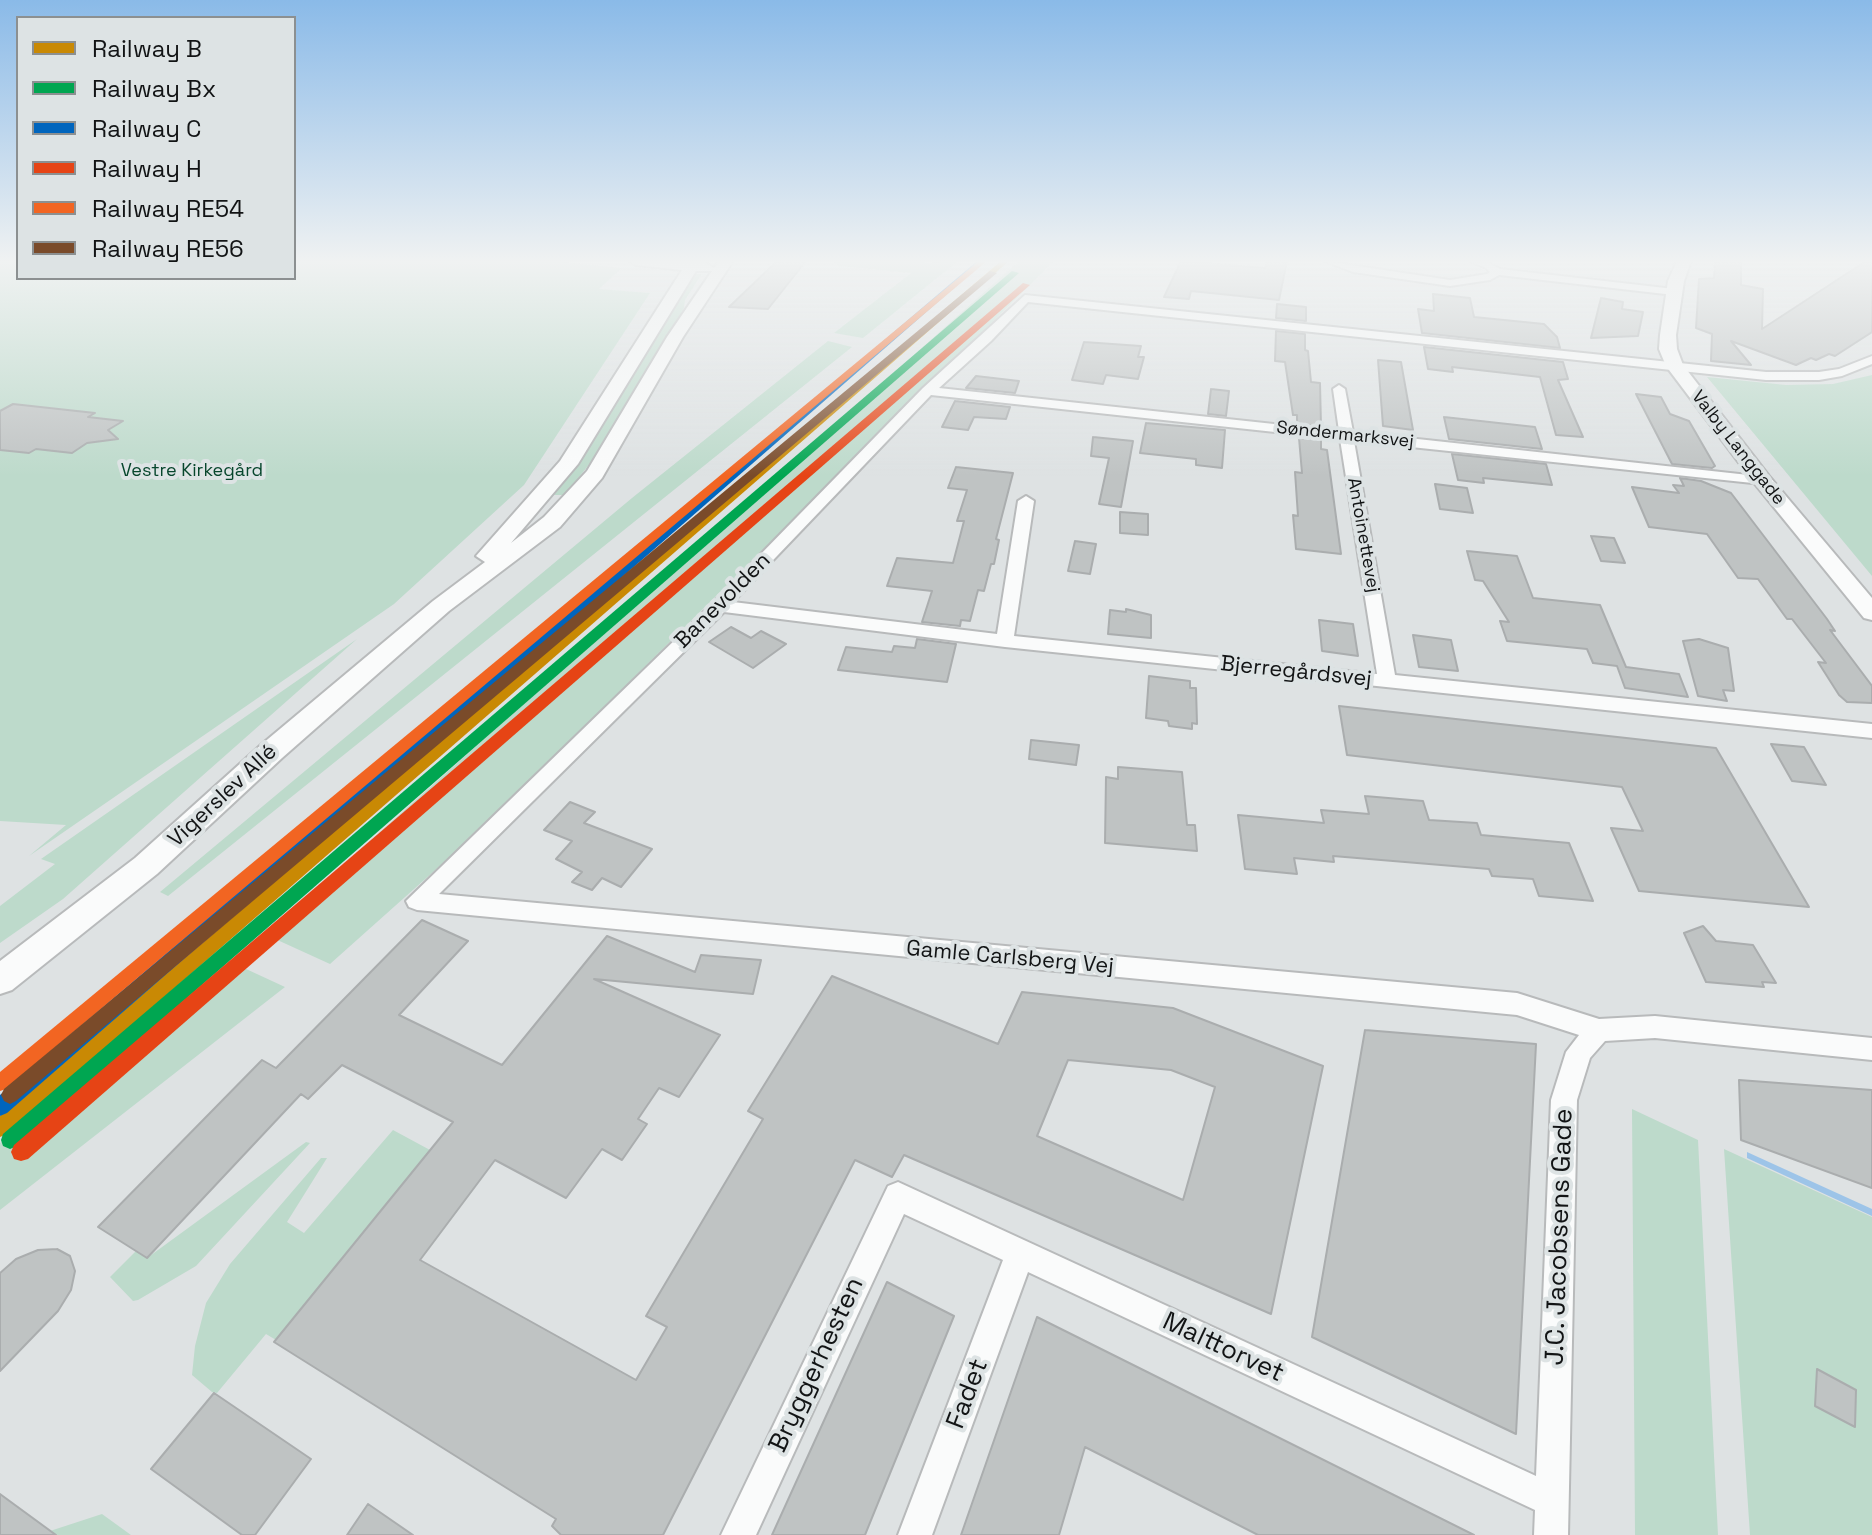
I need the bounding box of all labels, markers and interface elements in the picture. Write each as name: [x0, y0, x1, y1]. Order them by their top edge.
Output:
legend: [16, 16, 296, 280]
text: Railway B: [92, 33, 202, 64]
text: Railway Bx: [92, 73, 216, 104]
text: Railway C: [92, 113, 202, 144]
text: Railway H: [92, 153, 202, 184]
text: Railway RE54: [92, 193, 244, 224]
text: Railway RE56: [92, 233, 244, 264]
street label: Valby Langgade: [1687, 387, 1789, 509]
street label: Søndermarksvej: [1275, 417, 1415, 453]
park label: Vestre Kirkegård: [121, 460, 263, 482]
street label: Antoinettevej: [1342, 476, 1384, 594]
street label: Banevolden: [670, 548, 776, 654]
street label: Bjerregårdsvej: [1219, 651, 1373, 693]
street label: Vigerslev Allé: [163, 739, 283, 853]
street label: Gamle Carlsberg Vej: [905, 936, 1115, 980]
street label: J.C. Jacobsens Gade: [1540, 1108, 1580, 1366]
street label: Bryggerhesten: [763, 1273, 871, 1457]
street label: Malttorvet: [1157, 1306, 1289, 1390]
street label: Fadet: [941, 1355, 995, 1433]

